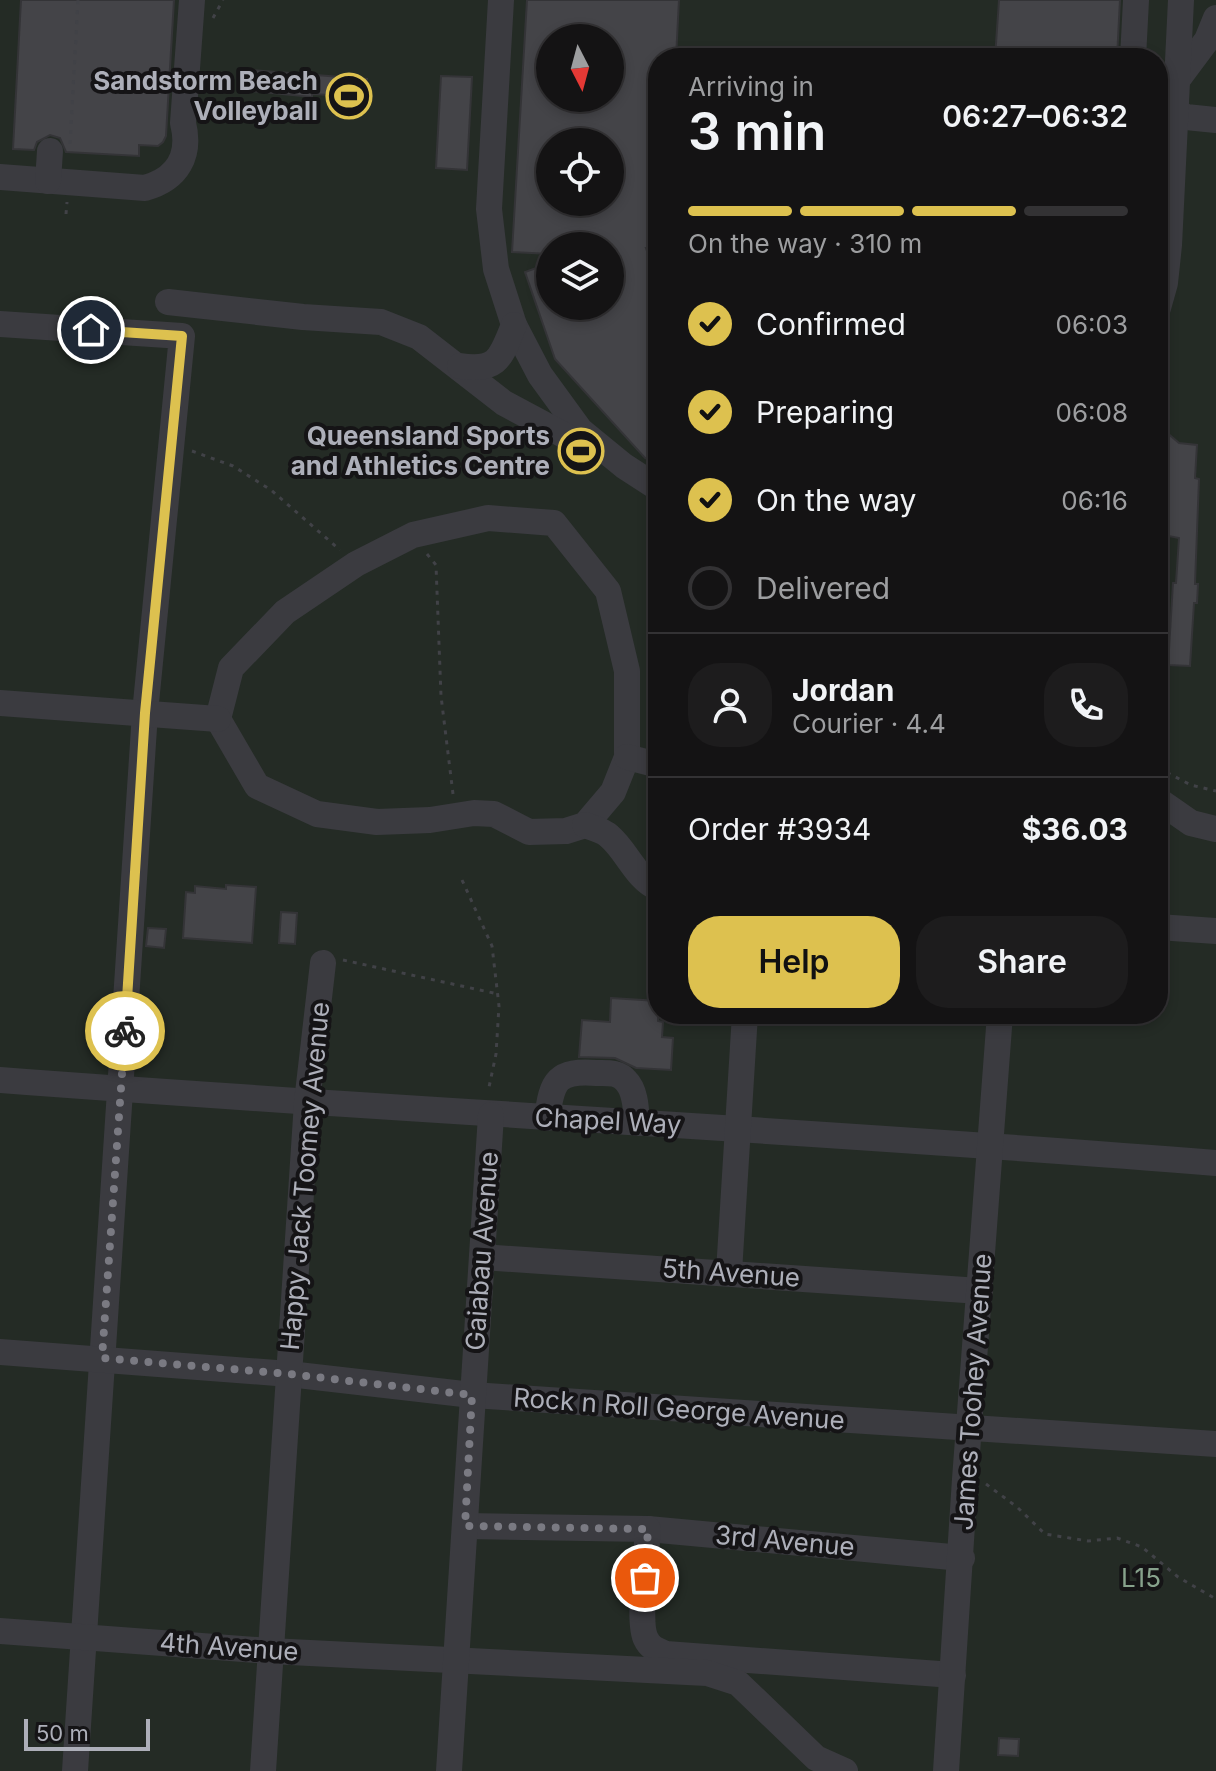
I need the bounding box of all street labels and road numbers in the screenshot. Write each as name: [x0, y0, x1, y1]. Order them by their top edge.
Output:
street label: Happy Jack Toomey Avenue: [274, 1000, 335, 1351]
street label: Chapel Way: [534, 1101, 682, 1140]
street label: Gaiabau Avenue: [459, 1150, 504, 1352]
street label: 5th Avenue: [661, 1252, 801, 1293]
street label: James Toohey Avenue: [947, 1252, 998, 1532]
street label: Rock n Roll George Avenue: [512, 1381, 846, 1436]
street label: 3rd Avenue: [714, 1519, 856, 1562]
street label: 4th Avenue: [158, 1626, 300, 1667]

